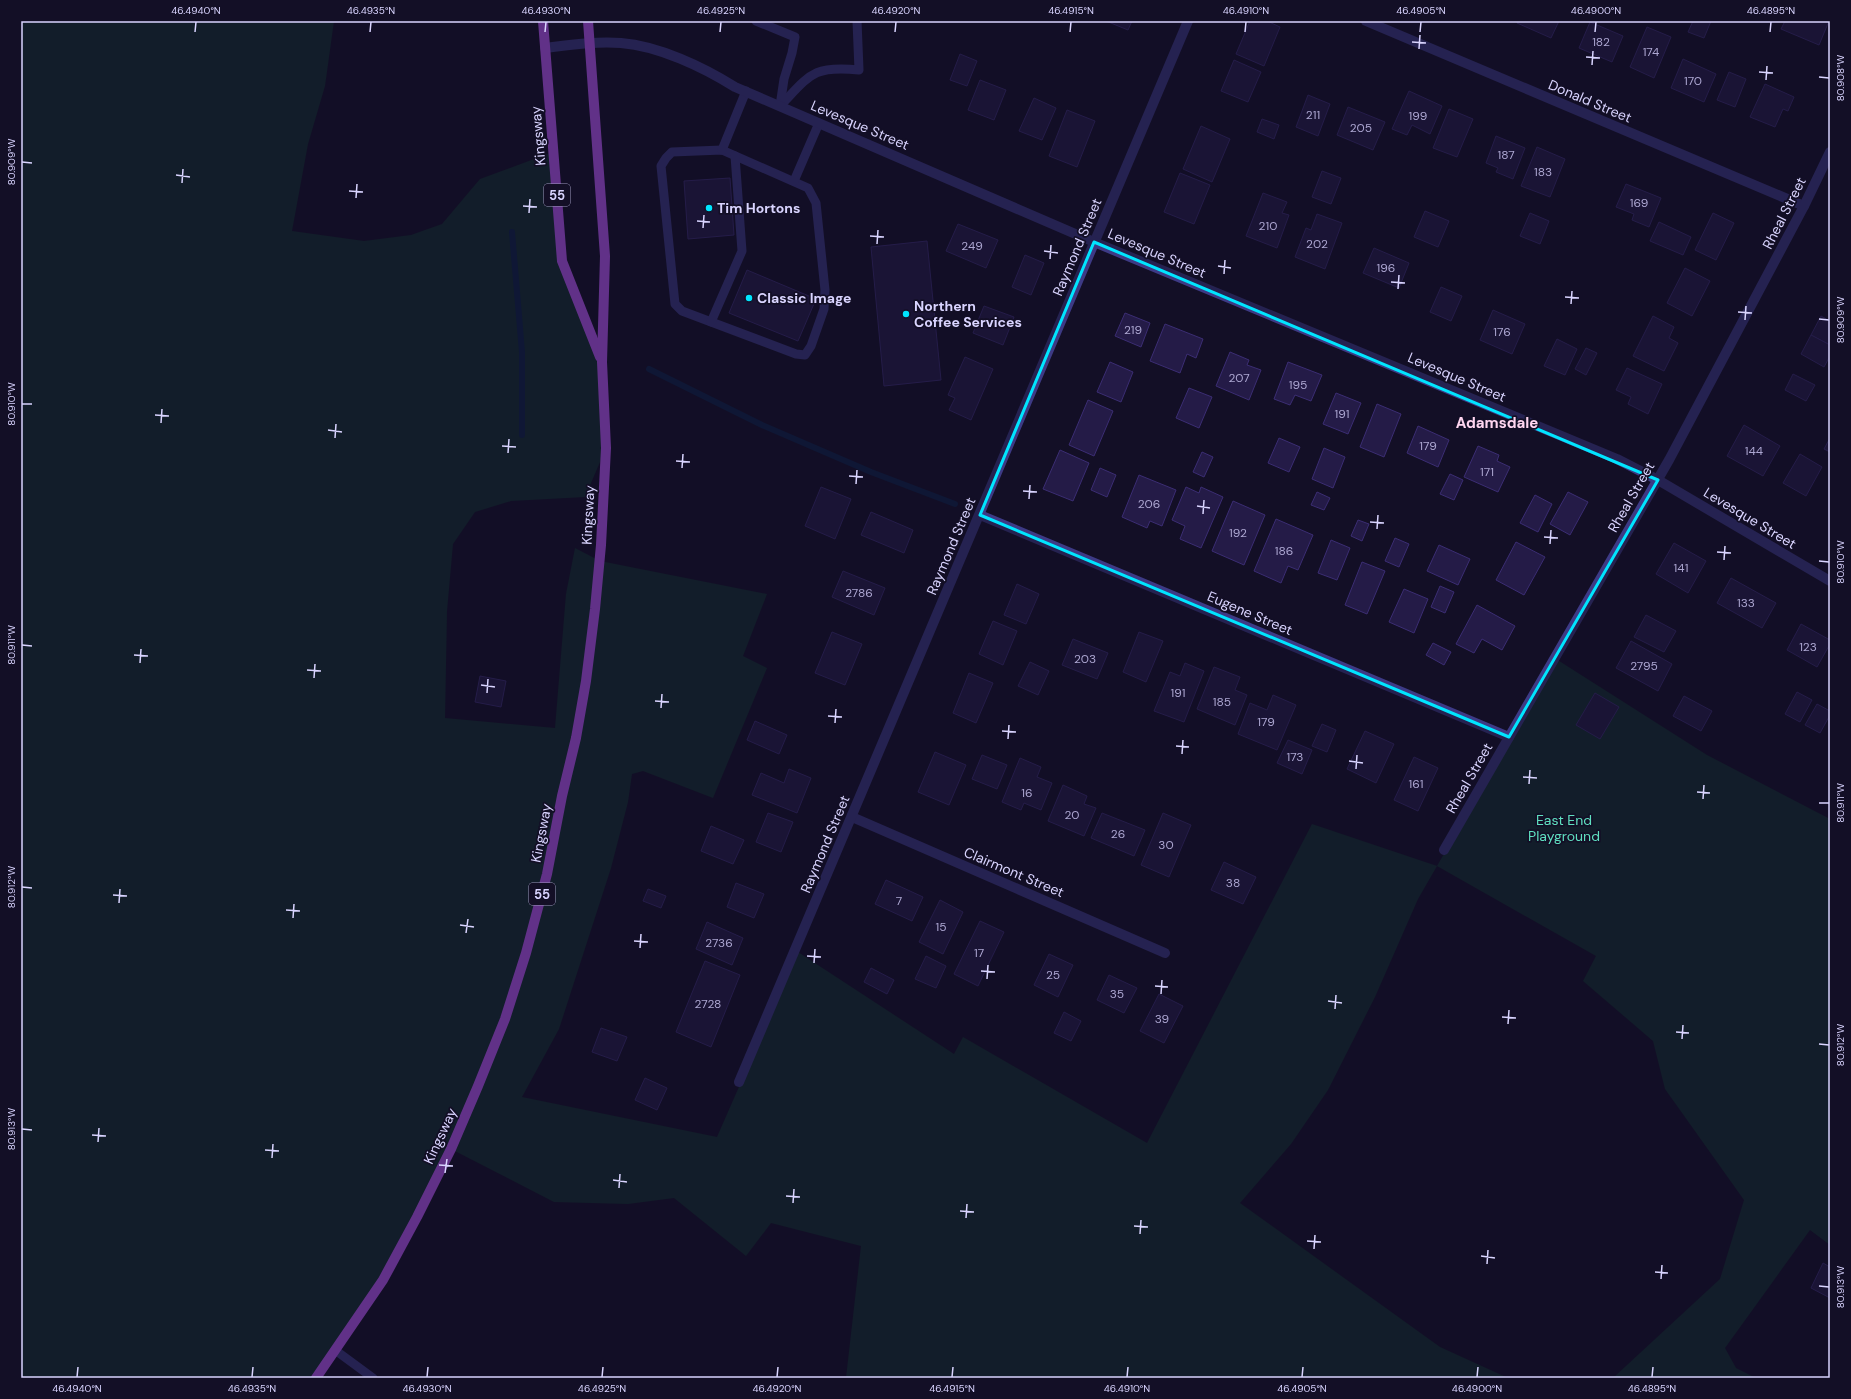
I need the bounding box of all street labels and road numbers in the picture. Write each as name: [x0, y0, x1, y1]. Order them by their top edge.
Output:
street label: Donald Street: [1546, 75, 1634, 127]
street label: Levesque Street: [808, 96, 912, 154]
street label: Kingsway: [526, 105, 550, 167]
street label: Rheal Street: [1758, 174, 1810, 252]
road number: 55: [544, 184, 570, 206]
street label: Raymond Street: [1048, 195, 1106, 299]
street label: Levesque Street: [1105, 224, 1209, 282]
street label: Levesque Street: [1405, 348, 1509, 406]
street label: Rheal Street: [1604, 459, 1658, 535]
street label: Levesque Street: [1700, 483, 1800, 553]
street label: Kingsway: [577, 484, 599, 545]
street label: Raymond Street: [922, 494, 980, 598]
street label: Eugene Street: [1205, 587, 1295, 639]
street label: Rheal Street: [1442, 740, 1496, 816]
street label: Raymond Street: [796, 792, 854, 896]
street label: Kingsway: [526, 802, 556, 864]
street label: Clairmont Street: [961, 843, 1067, 901]
road number: 55: [529, 883, 555, 905]
street label: Kingsway: [419, 1105, 461, 1167]

